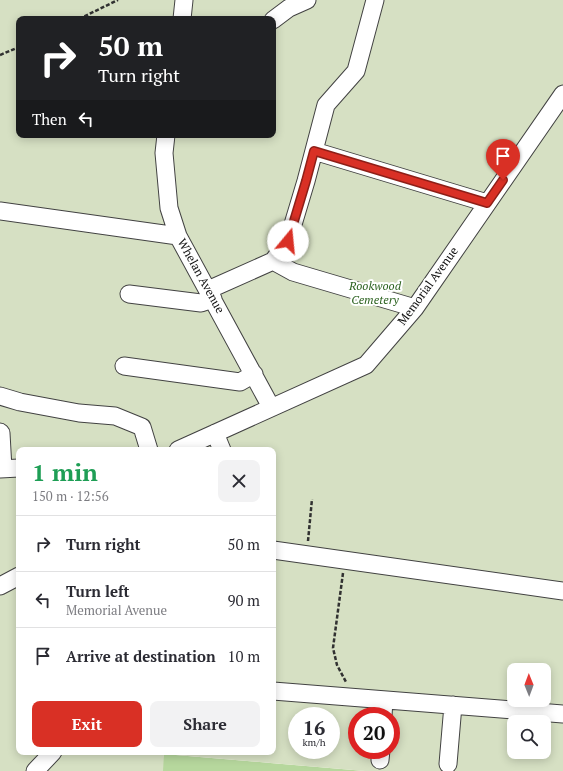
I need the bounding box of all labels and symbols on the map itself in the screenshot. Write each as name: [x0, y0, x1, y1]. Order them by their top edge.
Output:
pin: [486, 139, 520, 180]
position arrow: [267, 220, 309, 262]
street label: Whelan Avenue: [175, 236, 228, 316]
street label: Memorial Avenue: [394, 244, 461, 328]
park label: Rookwood Cemetery: [348, 278, 402, 307]
north arrow: [507, 663, 551, 707]
speed limit sign: 20: [348, 707, 400, 759]

